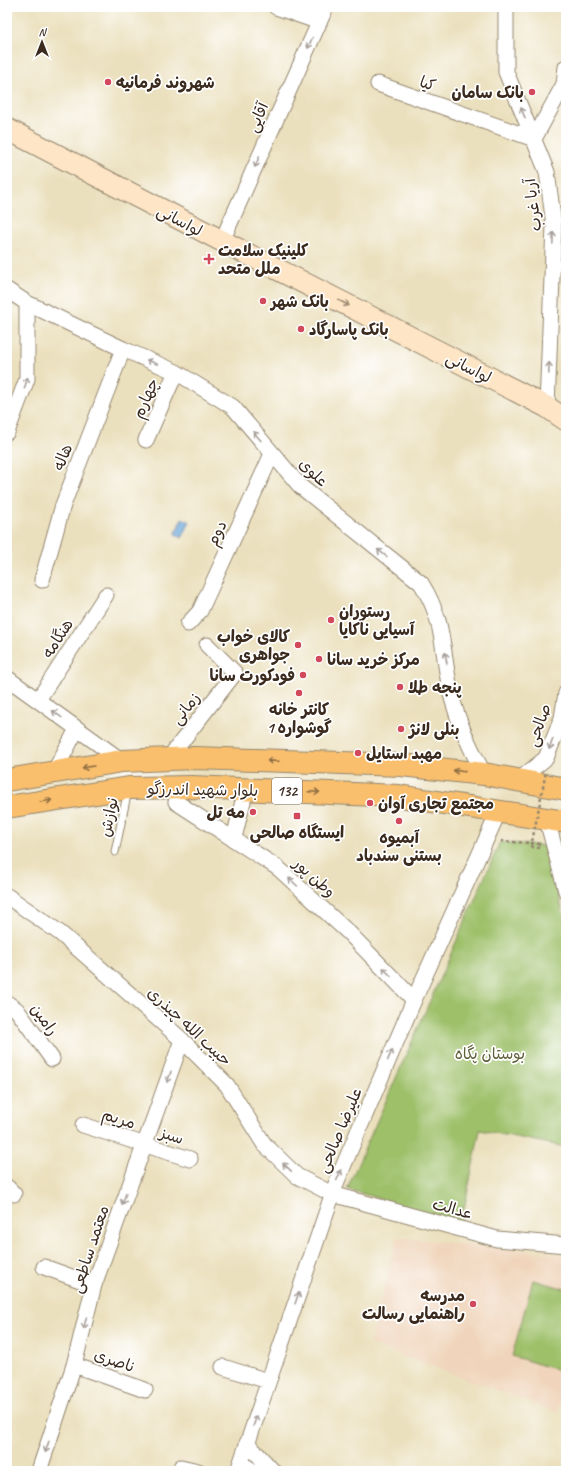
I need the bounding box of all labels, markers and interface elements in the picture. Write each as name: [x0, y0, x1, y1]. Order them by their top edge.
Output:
north arrow: [22, 22, 62, 62]
text: N: [39, 25, 48, 39]
one-way arrow: [306, 36, 313, 48]
street label: کیا: [417, 72, 439, 96]
place label: شهروند فرمانیه: [116, 73, 215, 93]
marker: شهروند فرمانیه: [103, 77, 113, 87]
place label: بانک سامان: [452, 83, 524, 103]
marker: بانک سامان: [527, 87, 537, 97]
street label: آقایی: [243, 98, 274, 135]
one-way arrow: [519, 107, 526, 119]
one-way arrow: [253, 155, 260, 167]
street label: آریا غرب: [520, 176, 546, 233]
street label: لواسانی: [153, 201, 206, 241]
one-way arrow: [550, 232, 557, 245]
place label: کلینیک سلامت ملل متحد: [218, 241, 308, 279]
marker: کلینیک سلامت ملل متحد: [203, 253, 215, 265]
place label: بانک شهر: [269, 292, 329, 312]
marker: بانک شهر: [258, 296, 268, 306]
one-way arrow: [338, 300, 350, 308]
place label: بانک پاسارگاد: [309, 320, 389, 340]
marker: بانک پاسارگاد: [296, 324, 306, 334]
street label: لواسانی: [442, 348, 495, 388]
one-way arrow: [147, 357, 159, 365]
one-way arrow: [545, 362, 552, 375]
street label: چهارم: [128, 375, 165, 423]
one-way arrow: [22, 376, 30, 389]
one-way arrow: [252, 430, 261, 441]
street label: هاله: [49, 441, 77, 474]
street label: علوی: [294, 454, 332, 491]
street label: دوم: [202, 517, 233, 550]
one-way arrow: [377, 548, 388, 557]
place label: رستوران آسیایی ناکایا: [339, 602, 415, 640]
street label: هنگامه: [38, 615, 78, 662]
marker: رستوران آسیایی ناکایا: [326, 615, 336, 625]
place label: کالای خواب جواهری: [217, 627, 290, 666]
marker: کالای خواب جواهری: [293, 640, 303, 650]
place label: مرکز خرید سانا: [327, 650, 420, 670]
one-way arrow: [442, 652, 450, 665]
marker: مرکز خرید سانا: [314, 654, 324, 664]
place label: فودکورت سانا: [210, 666, 295, 686]
marker: فودکورت سانا: [298, 670, 308, 680]
place label: پنجه طلا: [408, 678, 462, 698]
marker: پنجه طلا: [395, 682, 405, 692]
street label: زمانی: [167, 688, 205, 729]
marker: کانتر خانه گوشواره 1: [294, 688, 304, 698]
place label: کانتر خانه گوشواره 1: [266, 700, 332, 738]
street label: صالحی: [522, 701, 556, 749]
one-way arrow: [51, 710, 62, 718]
place label: بنلی لانژ: [407, 720, 459, 740]
marker: بنلی لانژ: [396, 724, 406, 734]
one-way arrow: [547, 738, 555, 750]
place label: مهبد استایل: [366, 744, 442, 764]
marker: مهبد استایل: [353, 748, 363, 758]
one-way arrow: [267, 757, 280, 765]
one-way arrow: [81, 763, 94, 771]
one-way arrow: [452, 768, 465, 775]
road number: 132: [272, 778, 302, 804]
street label: بلوار شهید اندرزگو: [145, 779, 259, 801]
one-way arrow: [307, 789, 320, 796]
place label: مجتمع تجاری آوان: [378, 794, 494, 815]
street label: نوازش: [95, 796, 123, 839]
one-way arrow: [39, 797, 52, 805]
marker: مجتمع تجاری آوان: [365, 798, 375, 808]
place label: مه تل: [206, 803, 245, 823]
marker: مه تل: [248, 807, 258, 817]
marker: ایستگاه صالحی: [292, 811, 302, 821]
marker: آبمیوه بستنی سندباد: [394, 816, 404, 826]
place label: ایستگاه صالحی: [250, 823, 344, 843]
place label: آبمیوه بستنی سندباد: [356, 828, 442, 866]
street label: وطن پور: [288, 852, 340, 902]
one-way arrow: [288, 877, 298, 887]
one-way arrow: [382, 967, 392, 977]
street label: حبیب الله چیذری: [143, 983, 235, 1071]
street label: رامین: [26, 1000, 63, 1040]
park label: بوستان پگاه: [455, 1044, 525, 1064]
one-way arrow: [387, 1050, 395, 1062]
one-way arrow: [164, 1070, 172, 1082]
street label: علیرضا صالحی: [313, 1085, 367, 1176]
street label: مریم: [99, 1104, 138, 1136]
street label: سبز: [155, 1122, 186, 1149]
one-way arrow: [282, 1162, 292, 1172]
one-way arrow: [336, 1169, 344, 1181]
one-way arrow: [120, 1193, 128, 1205]
street label: عدالت: [430, 1194, 475, 1224]
street label: معتمد ساطعی: [66, 1203, 114, 1296]
place label: مدرسه راهنمایی رسالت: [362, 1286, 465, 1324]
one-way arrow: [294, 1291, 301, 1304]
marker: مدرسه راهنمایی رسالت: [468, 1299, 478, 1309]
one-way arrow: [80, 1316, 88, 1329]
street label: ناصری: [91, 1345, 138, 1377]
one-way arrow: [252, 1414, 259, 1427]
one-way arrow: [42, 1441, 50, 1453]

